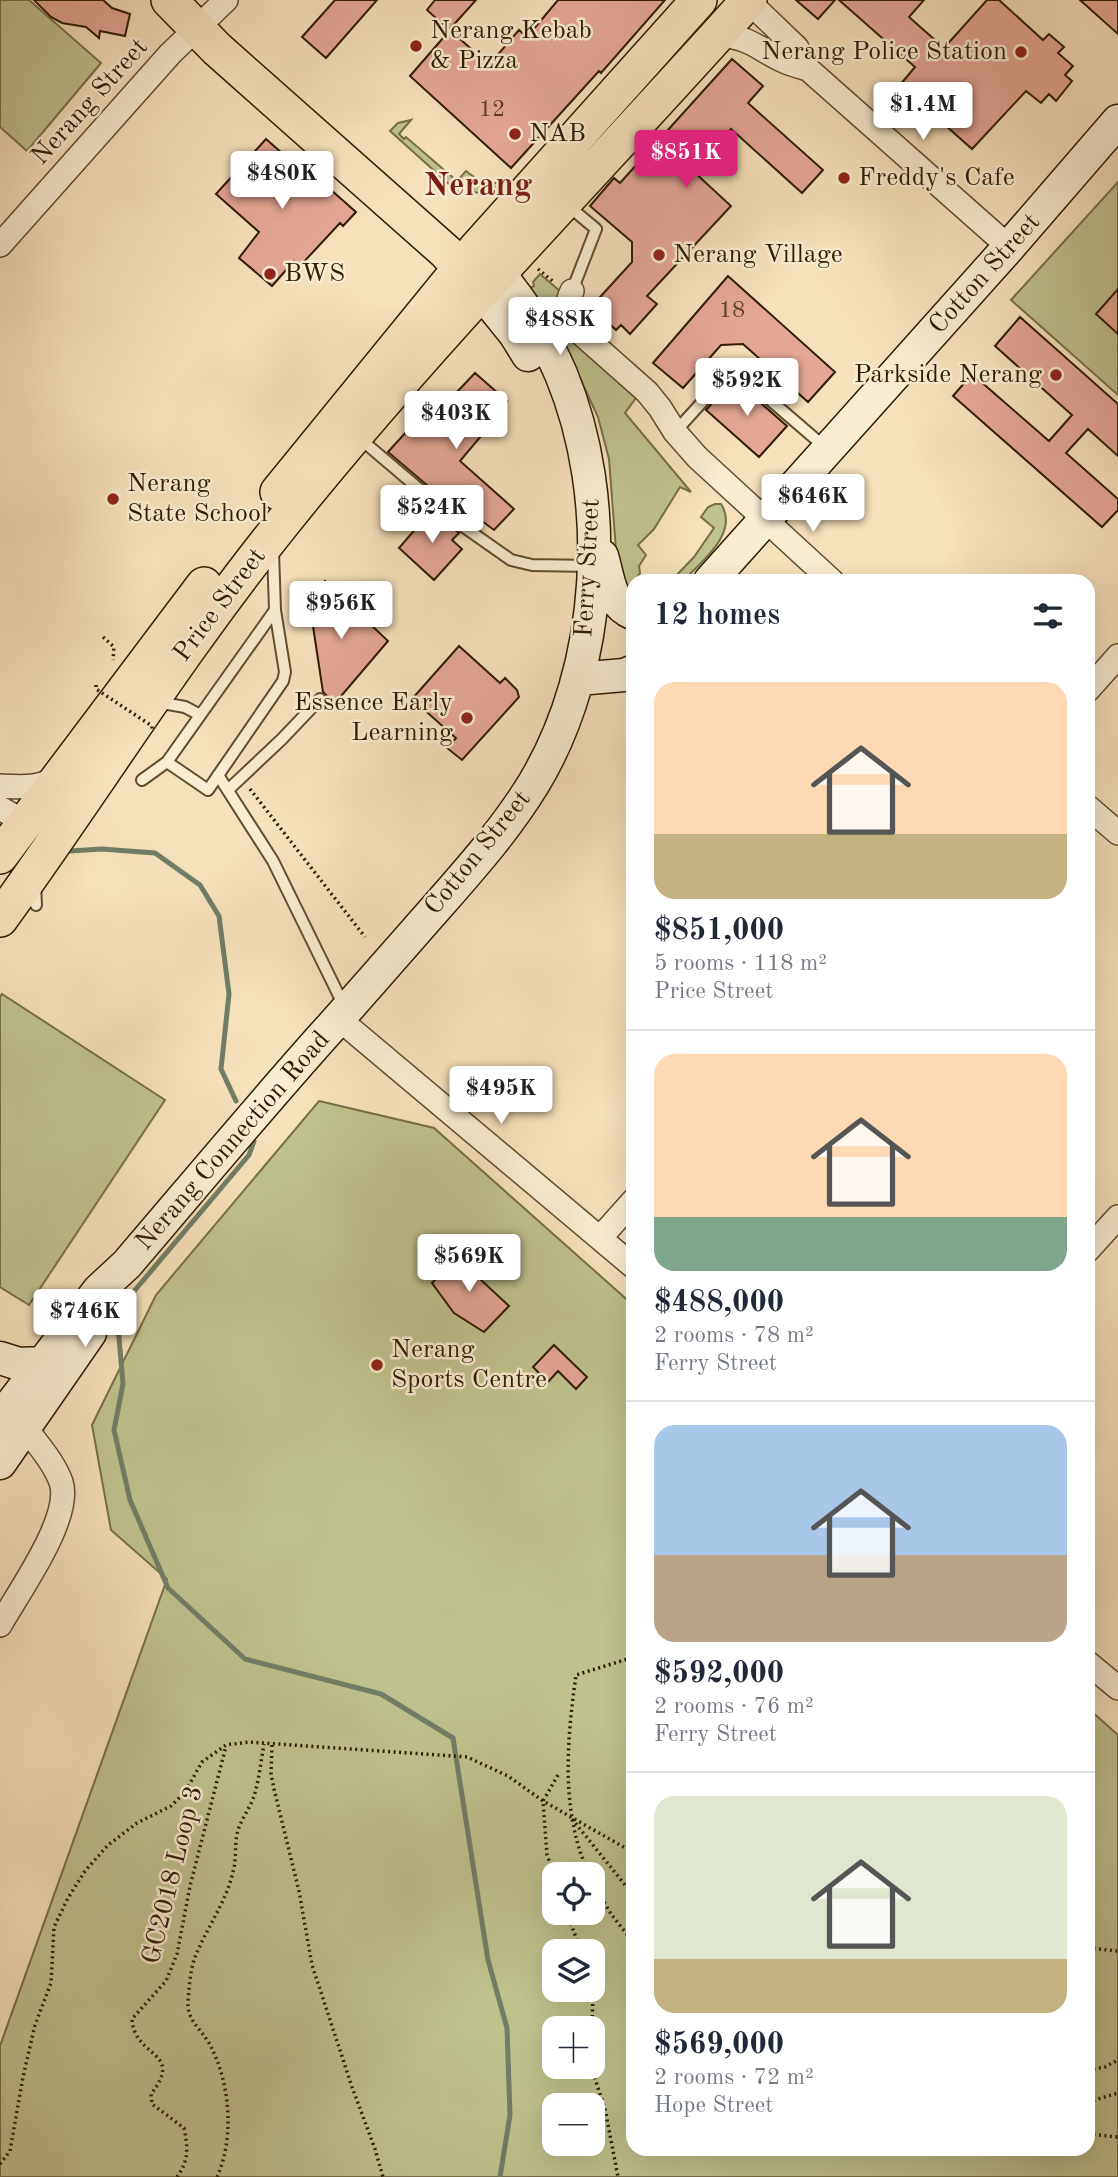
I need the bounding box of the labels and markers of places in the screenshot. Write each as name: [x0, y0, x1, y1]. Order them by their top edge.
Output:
place label: Nerang Kebab & Pizza: [430, 18, 592, 74]
marker: Nerang Kebab & Pizza: [408, 38, 424, 54]
place label: Nerang Police Station: [761, 39, 1007, 65]
marker: Nerang Police Station: [1013, 44, 1029, 60]
pin: $1.4M: [874, 82, 972, 142]
place label: NAB: [529, 121, 586, 147]
marker: NAB: [507, 126, 523, 142]
pin: $851K: [637, 130, 735, 190]
pin: $480K: [233, 152, 331, 211]
place label: Freddy's Cafe: [858, 165, 1015, 191]
marker: Freddy's Cafe: [836, 170, 852, 186]
place label: Nerang Village: [673, 242, 843, 268]
marker: Nerang Village: [651, 247, 667, 263]
place label: BWS: [284, 261, 345, 287]
marker: BWS: [262, 266, 278, 282]
pin: $488K: [511, 298, 609, 357]
pin: $592K: [698, 358, 796, 418]
place label: Parkside Nerang: [854, 362, 1042, 388]
marker: Parkside Nerang: [1048, 367, 1064, 383]
pin: $403K: [407, 392, 505, 451]
place label: Nerang State School: [127, 471, 268, 527]
pin: $646K: [764, 475, 862, 534]
pin: $524K: [383, 486, 481, 545]
marker: Nerang State School: [105, 491, 121, 507]
pin: $956K: [292, 582, 390, 641]
place label: Essence Early Learning: [294, 690, 453, 746]
marker: Essence Early Learning: [459, 710, 475, 726]
pin: $495K: [452, 1066, 550, 1126]
pin: $569K: [420, 1234, 518, 1294]
pin: $746K: [36, 1290, 134, 1349]
place label: Nerang Sports Centre: [391, 1337, 547, 1393]
marker: Nerang Sports Centre: [369, 1357, 385, 1373]

